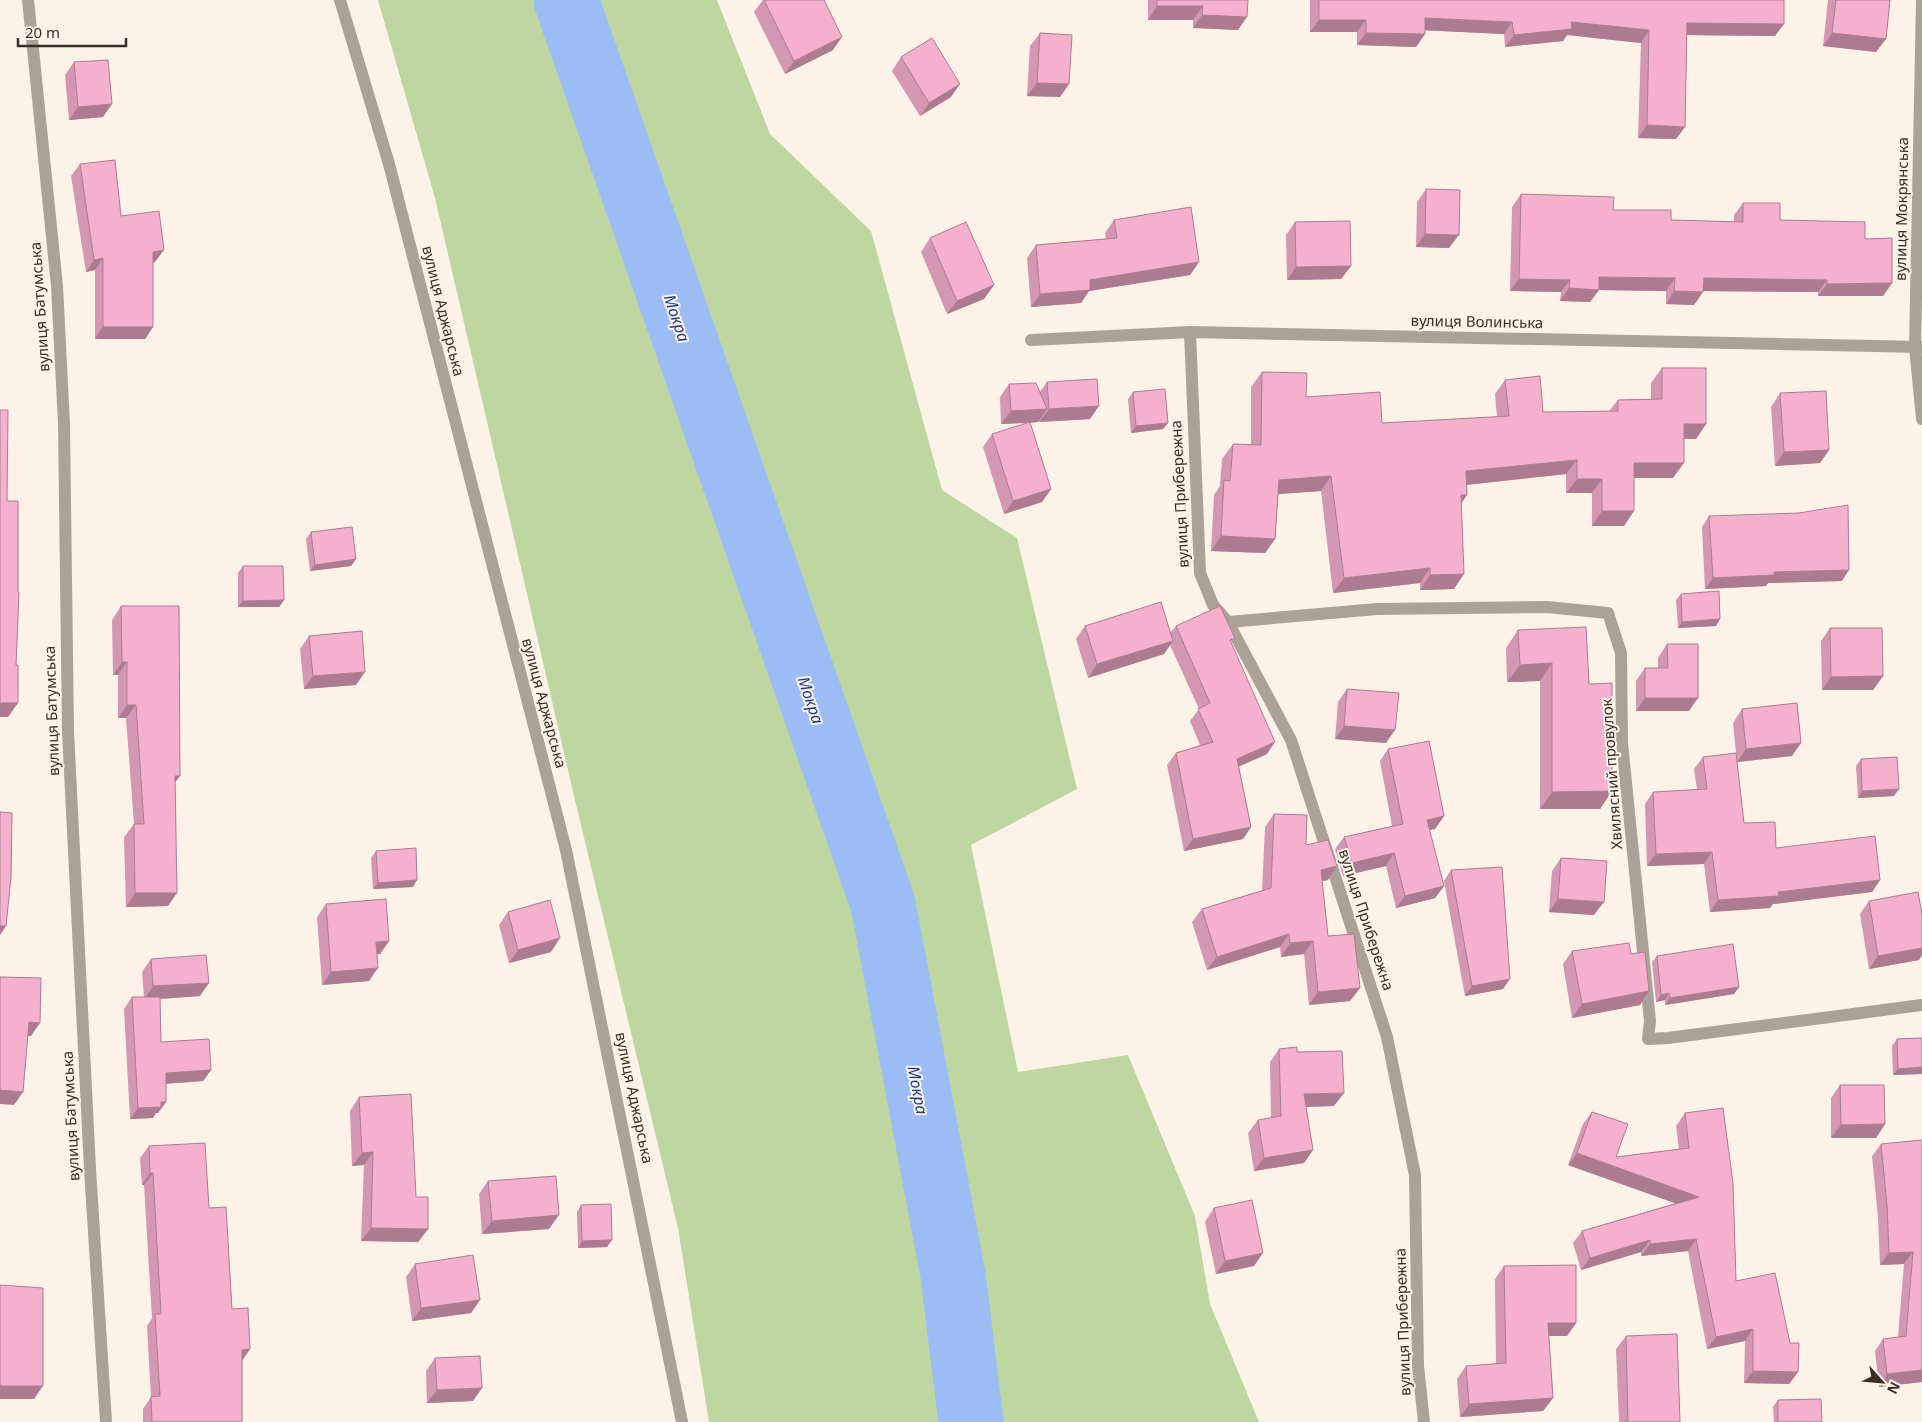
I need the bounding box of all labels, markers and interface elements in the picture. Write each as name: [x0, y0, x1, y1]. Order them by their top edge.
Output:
scale bar: [18, 15, 125, 47]
text: 20 m: [25, 22, 60, 42]
street label: вулиця Мокрянська: [1890, 137, 1912, 281]
street label: вулиця Батумська: [24, 241, 54, 373]
street label: вулиця Аджарська: [418, 243, 470, 378]
water label: Мокра: [659, 291, 695, 345]
street label: вулиця Волинська: [1411, 310, 1543, 332]
street label: вулиця Прибережна: [1165, 420, 1193, 568]
street label: вулиця Аджарська: [518, 636, 572, 770]
street label: вулиця Батумська: [39, 646, 63, 776]
water label: Мокра: [793, 673, 829, 727]
street label: Хвилясний провулок: [1596, 698, 1626, 850]
street label: вулиця Прибережна: [1335, 846, 1399, 993]
street label: вулиця Аджарська: [611, 1030, 659, 1165]
street label: вулиця Батумська: [57, 1051, 83, 1182]
water label: Мокра: [903, 1064, 933, 1116]
street label: вулиця Прибережна: [1389, 1248, 1415, 1396]
north arrow: [1857, 1357, 1907, 1407]
text: N: [1883, 1379, 1905, 1398]

